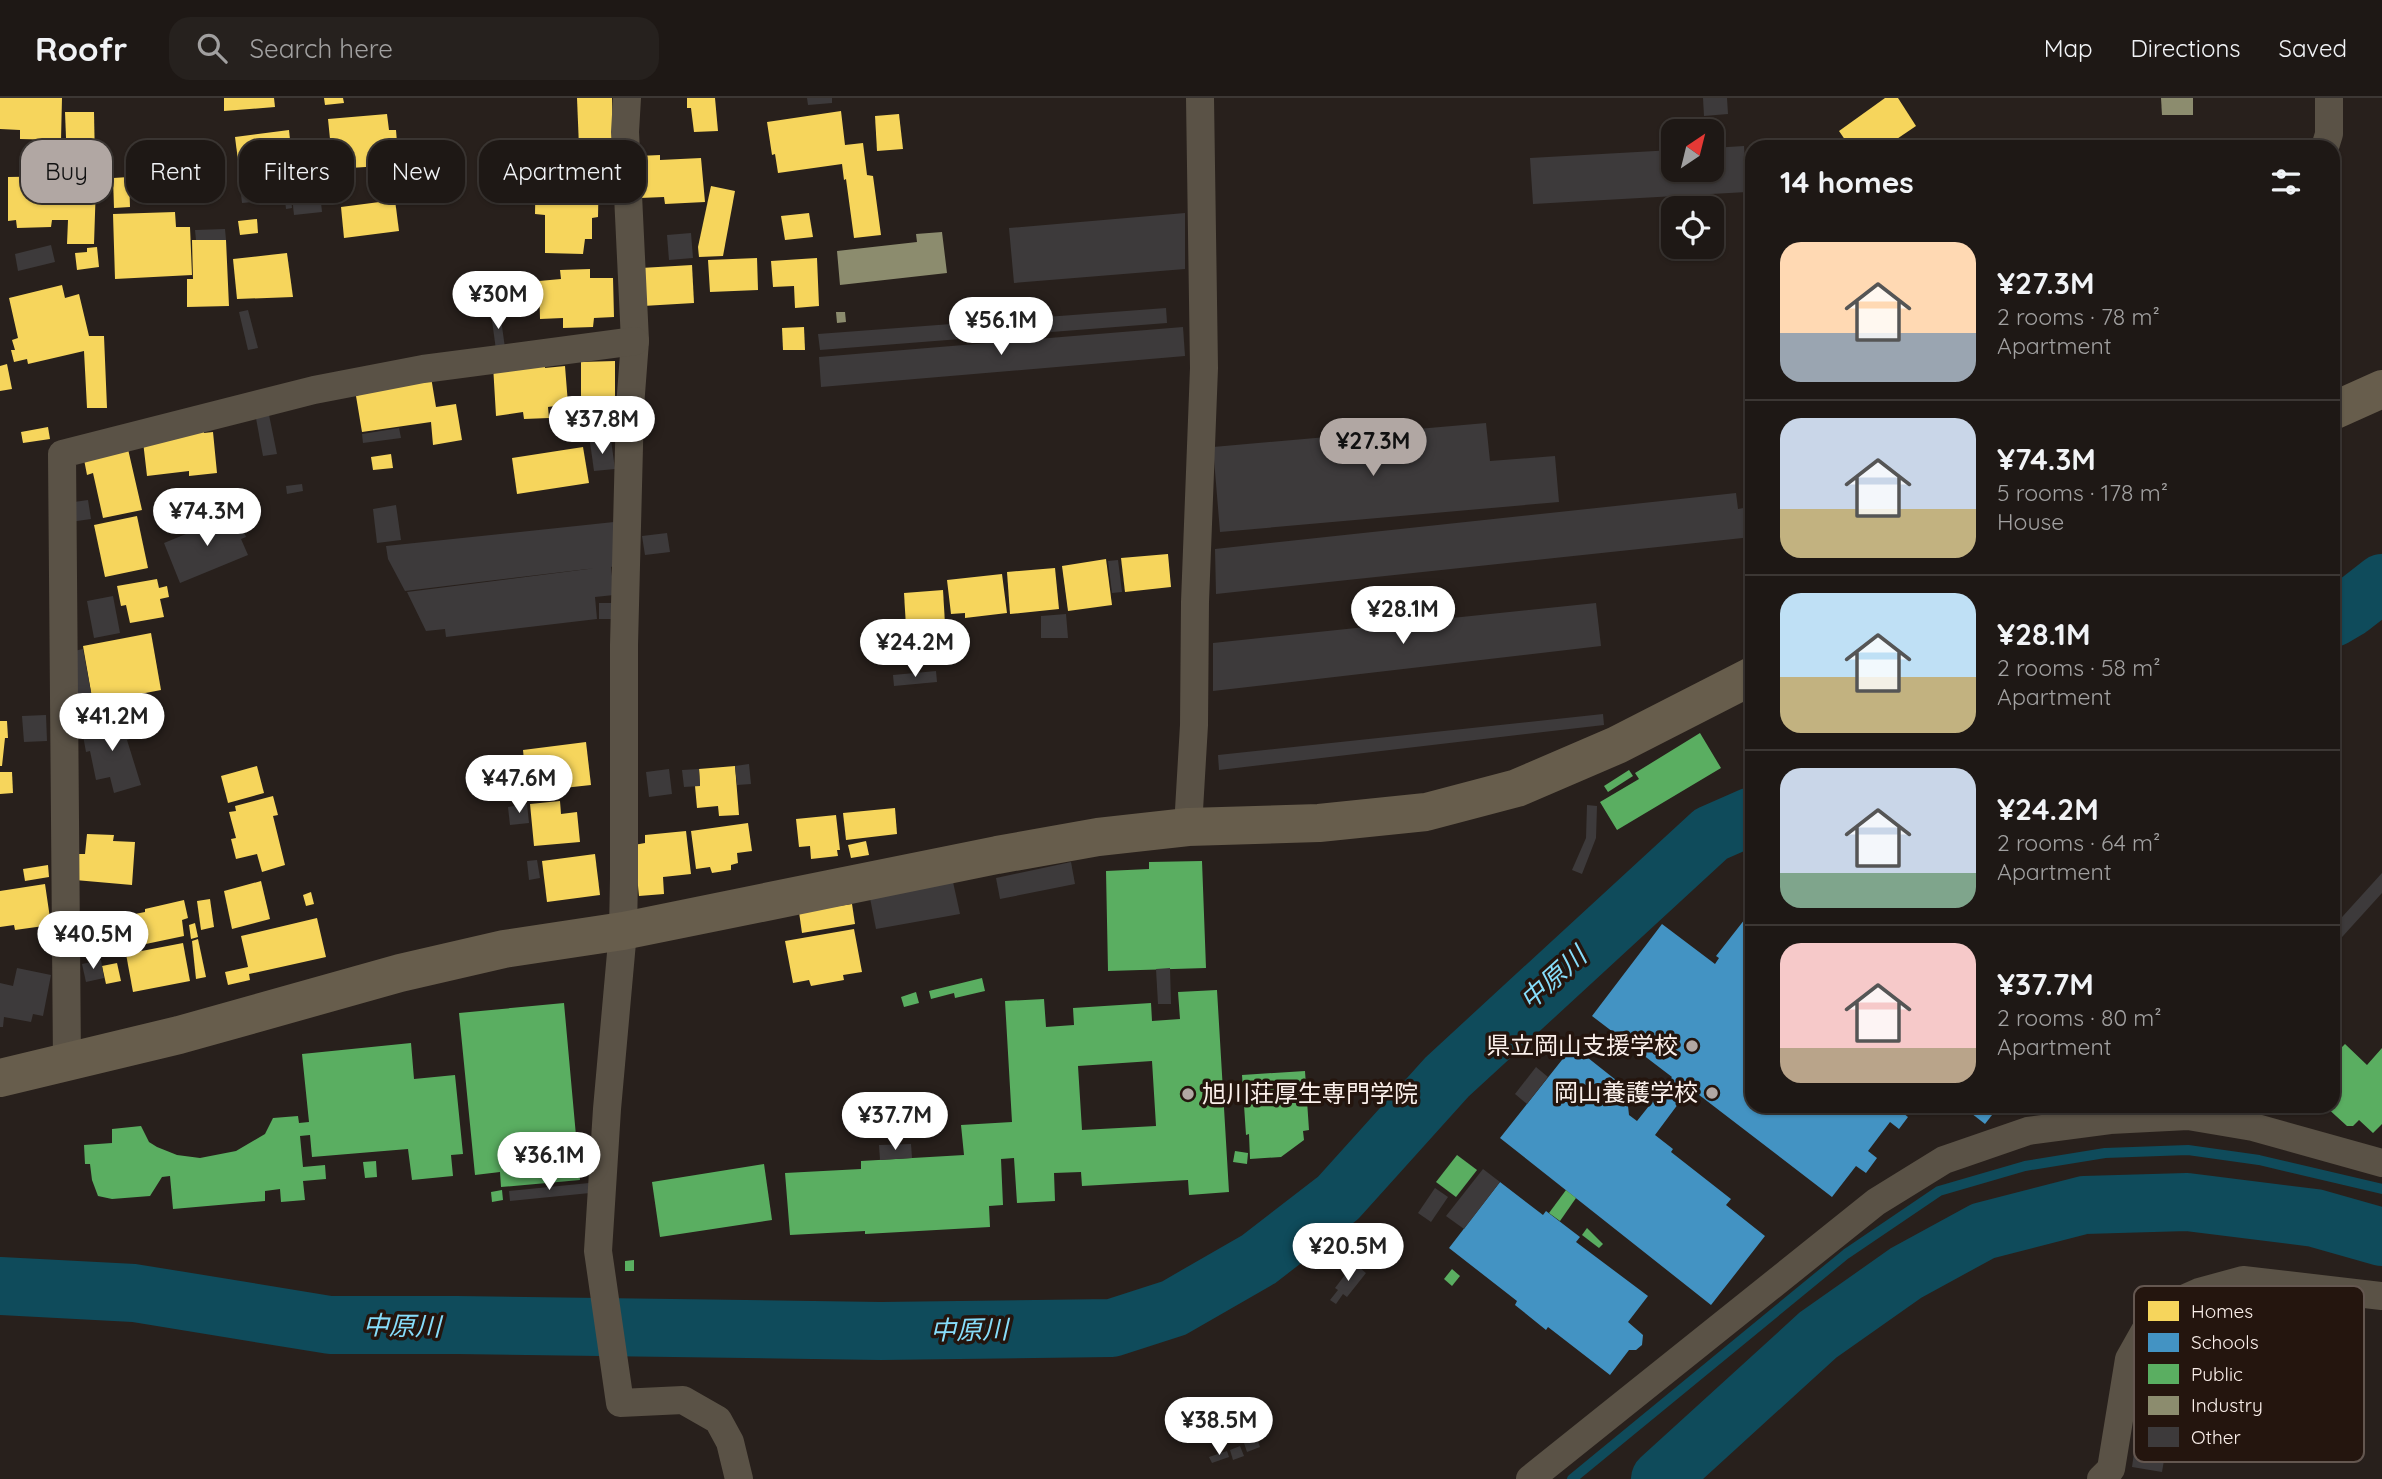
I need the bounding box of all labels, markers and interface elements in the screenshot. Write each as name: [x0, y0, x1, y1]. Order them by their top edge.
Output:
search box: [169, 17, 659, 80]
text: Roofr: [35, 28, 127, 69]
icon: search: [193, 29, 231, 67]
text: Search here: [249, 32, 393, 65]
text: Map: [2044, 33, 2093, 63]
text: Directions: [2131, 33, 2241, 63]
text: Saved: [2279, 33, 2347, 63]
north arrow: [1661, 119, 1724, 182]
map controls: [1661, 119, 1724, 259]
chip: Buy: [21, 140, 112, 203]
chip: Rent: [126, 140, 225, 203]
chip: Filters: [239, 140, 354, 203]
chip: New: [368, 140, 465, 203]
chip: Apartment: [479, 140, 646, 203]
text: 14 homes: [1780, 163, 1914, 201]
icon: filters: [2267, 163, 2305, 201]
button: locate: [1661, 196, 1724, 259]
text: ¥27.3M: [1997, 264, 2094, 302]
icon: home: [1836, 270, 1920, 354]
pin: ¥30M: [457, 272, 539, 331]
text: ¥30M: [468, 279, 528, 308]
pin: ¥56.1M: [944, 298, 1058, 357]
text: 2 rooms · 78 m²: [1997, 302, 2160, 331]
text: ¥56.1M: [965, 305, 1037, 334]
text: Apartment: [1997, 331, 2111, 360]
pin: ¥37.8M: [545, 396, 659, 456]
text: ¥37.8M: [565, 404, 639, 433]
pin: ¥27.3M: [1316, 418, 1430, 478]
text: ¥27.3M: [1336, 426, 1410, 455]
text: ¥74.3M: [1997, 440, 2096, 478]
icon: home: [1836, 446, 1920, 530]
text: 5 rooms · 178 m²: [1997, 478, 2168, 507]
pin: ¥74.3M: [150, 489, 264, 548]
text: ¥74.3M: [169, 496, 245, 525]
text: House: [1997, 507, 2064, 536]
pin: ¥28.1M: [1346, 587, 1460, 646]
text: ¥28.1M: [1367, 594, 1439, 623]
text: ¥28.1M: [1997, 615, 2091, 653]
pin: ¥24.2M: [858, 620, 972, 679]
icon: home: [1836, 621, 1920, 705]
text: ¥24.2M: [876, 627, 954, 656]
text: 2 rooms · 58 m²: [1997, 653, 2160, 682]
text: Apartment: [1997, 682, 2111, 711]
pin: ¥41.2M: [55, 694, 169, 753]
text: ¥41.2M: [75, 701, 149, 730]
pin: ¥47.6M: [462, 756, 576, 815]
text: ¥47.6M: [482, 763, 556, 792]
text: ¥24.2M: [1997, 790, 2099, 828]
icon: home: [1836, 796, 1920, 880]
text: 2 rooms · 64 m²: [1997, 828, 2160, 857]
text: Apartment: [1997, 857, 2111, 886]
pin: ¥40.5M: [36, 912, 150, 971]
text: ¥40.5M: [53, 919, 133, 948]
water label: 中原川: [1513, 937, 1595, 1016]
text: ¥37.7M: [1997, 965, 2094, 1003]
icon: home: [1836, 971, 1920, 1055]
text: 2 rooms · 80 m²: [1997, 1003, 2162, 1032]
place label: 県立岡山支援学校: [1486, 1030, 1678, 1060]
text: Apartment: [1997, 1032, 2111, 1061]
marker: 県立岡山支援学校: [1684, 1038, 1700, 1054]
place label: 岡山養護学校: [1554, 1077, 1698, 1107]
place label: 旭川荘厚生専門学院: [1202, 1078, 1418, 1108]
marker: 岡山養護学校: [1704, 1085, 1720, 1101]
marker: 旭川荘厚生専門学院: [1180, 1086, 1196, 1102]
pin: ¥37.7M: [838, 1093, 952, 1152]
text: ¥37.7M: [858, 1100, 932, 1129]
pin: ¥36.1M: [492, 1132, 606, 1192]
text: ¥36.1M: [513, 1140, 585, 1169]
pin: ¥20.5M: [1291, 1224, 1405, 1283]
text: ¥20.5M: [1309, 1231, 1387, 1260]
legend: [2134, 1286, 2364, 1462]
text: Homes: [2191, 1299, 2253, 1323]
water label: 中原川: [363, 1308, 444, 1343]
water label: 中原川: [930, 1312, 1011, 1347]
text: Schools: [2191, 1330, 2259, 1354]
text: Public: [2191, 1362, 2243, 1386]
text: Industry: [2191, 1393, 2263, 1417]
pin: ¥38.5M: [1162, 1398, 1276, 1457]
text: ¥38.5M: [1181, 1405, 1257, 1434]
text: Other: [2191, 1425, 2242, 1449]

